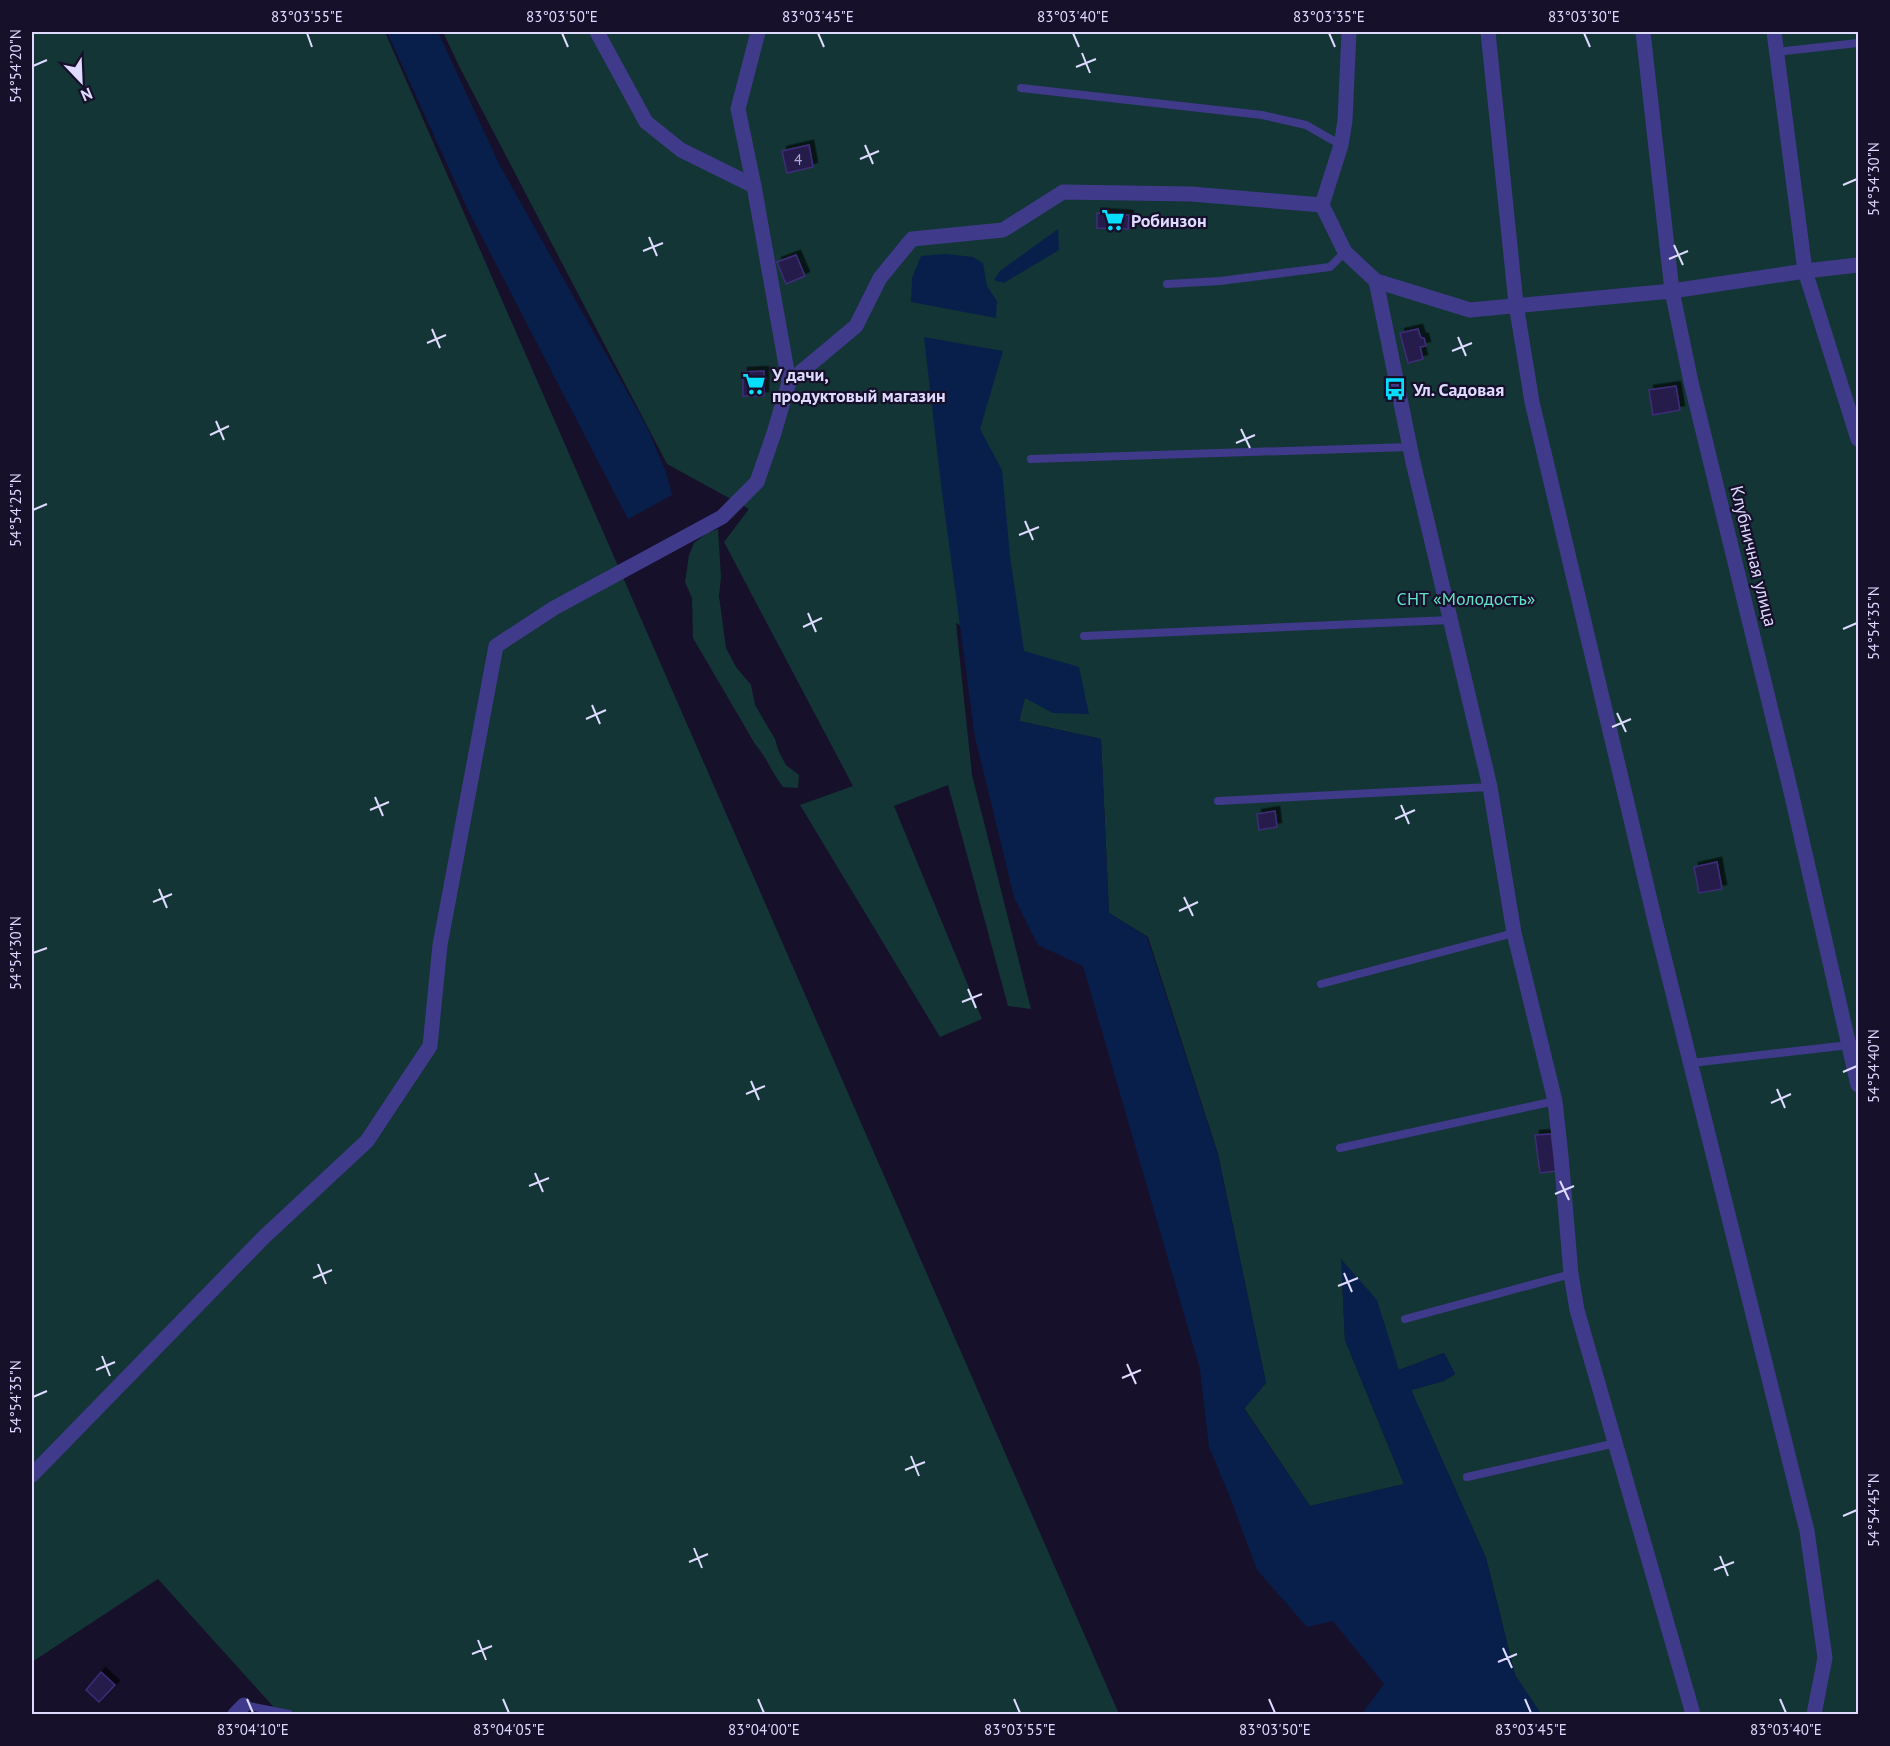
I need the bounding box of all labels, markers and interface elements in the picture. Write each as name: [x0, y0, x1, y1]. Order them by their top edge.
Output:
text: 83°03'55"E: [271, 7, 343, 26]
text: 83°03'50"E: [526, 7, 598, 26]
text: 83°03'45"E: [782, 7, 854, 26]
text: 83°03'40"E: [1037, 7, 1109, 26]
text: 83°03'35"E: [1293, 7, 1365, 26]
text: 83°03'30"E: [1548, 7, 1620, 26]
text: 54°54'20"N: [6, 29, 25, 103]
north arrow: [51, 51, 111, 111]
text: N: [78, 84, 96, 106]
text: 54°54'30"N: [1864, 142, 1883, 216]
house number: 4: [794, 150, 802, 169]
supermarket icon: Робинзон: [1100, 207, 1126, 233]
place label: Робинзон: [1131, 209, 1207, 232]
place label: У дачи, продуктовый магазин: [771, 363, 946, 407]
supermarket icon: У дачи, продуктовый магазин: [741, 371, 767, 397]
bus stop icon: Ул. Садовая: [1382, 376, 1408, 402]
place label: Ул. Садовая: [1412, 378, 1504, 401]
text: 54°54'25"N: [6, 473, 25, 547]
street label: Клубничная улица: [1725, 483, 1783, 629]
text: 54°54'35"N: [1864, 586, 1883, 660]
park label: СНТ «Молодость»: [1397, 587, 1535, 610]
text: 54°54'30"N: [6, 916, 25, 990]
text: 54°54'40"N: [1864, 1029, 1883, 1103]
text: 54°54'35"N: [6, 1360, 25, 1434]
text: 54°54'45"N: [1864, 1473, 1883, 1547]
text: 83°04'10"E: [217, 1720, 289, 1739]
text: 83°04'05"E: [473, 1720, 545, 1739]
text: 83°04'00"E: [728, 1720, 800, 1739]
text: 83°03'55"E: [984, 1720, 1056, 1739]
text: 83°03'50"E: [1239, 1720, 1311, 1739]
text: 83°03'45"E: [1495, 1720, 1567, 1739]
text: 83°03'40"E: [1750, 1720, 1822, 1739]

